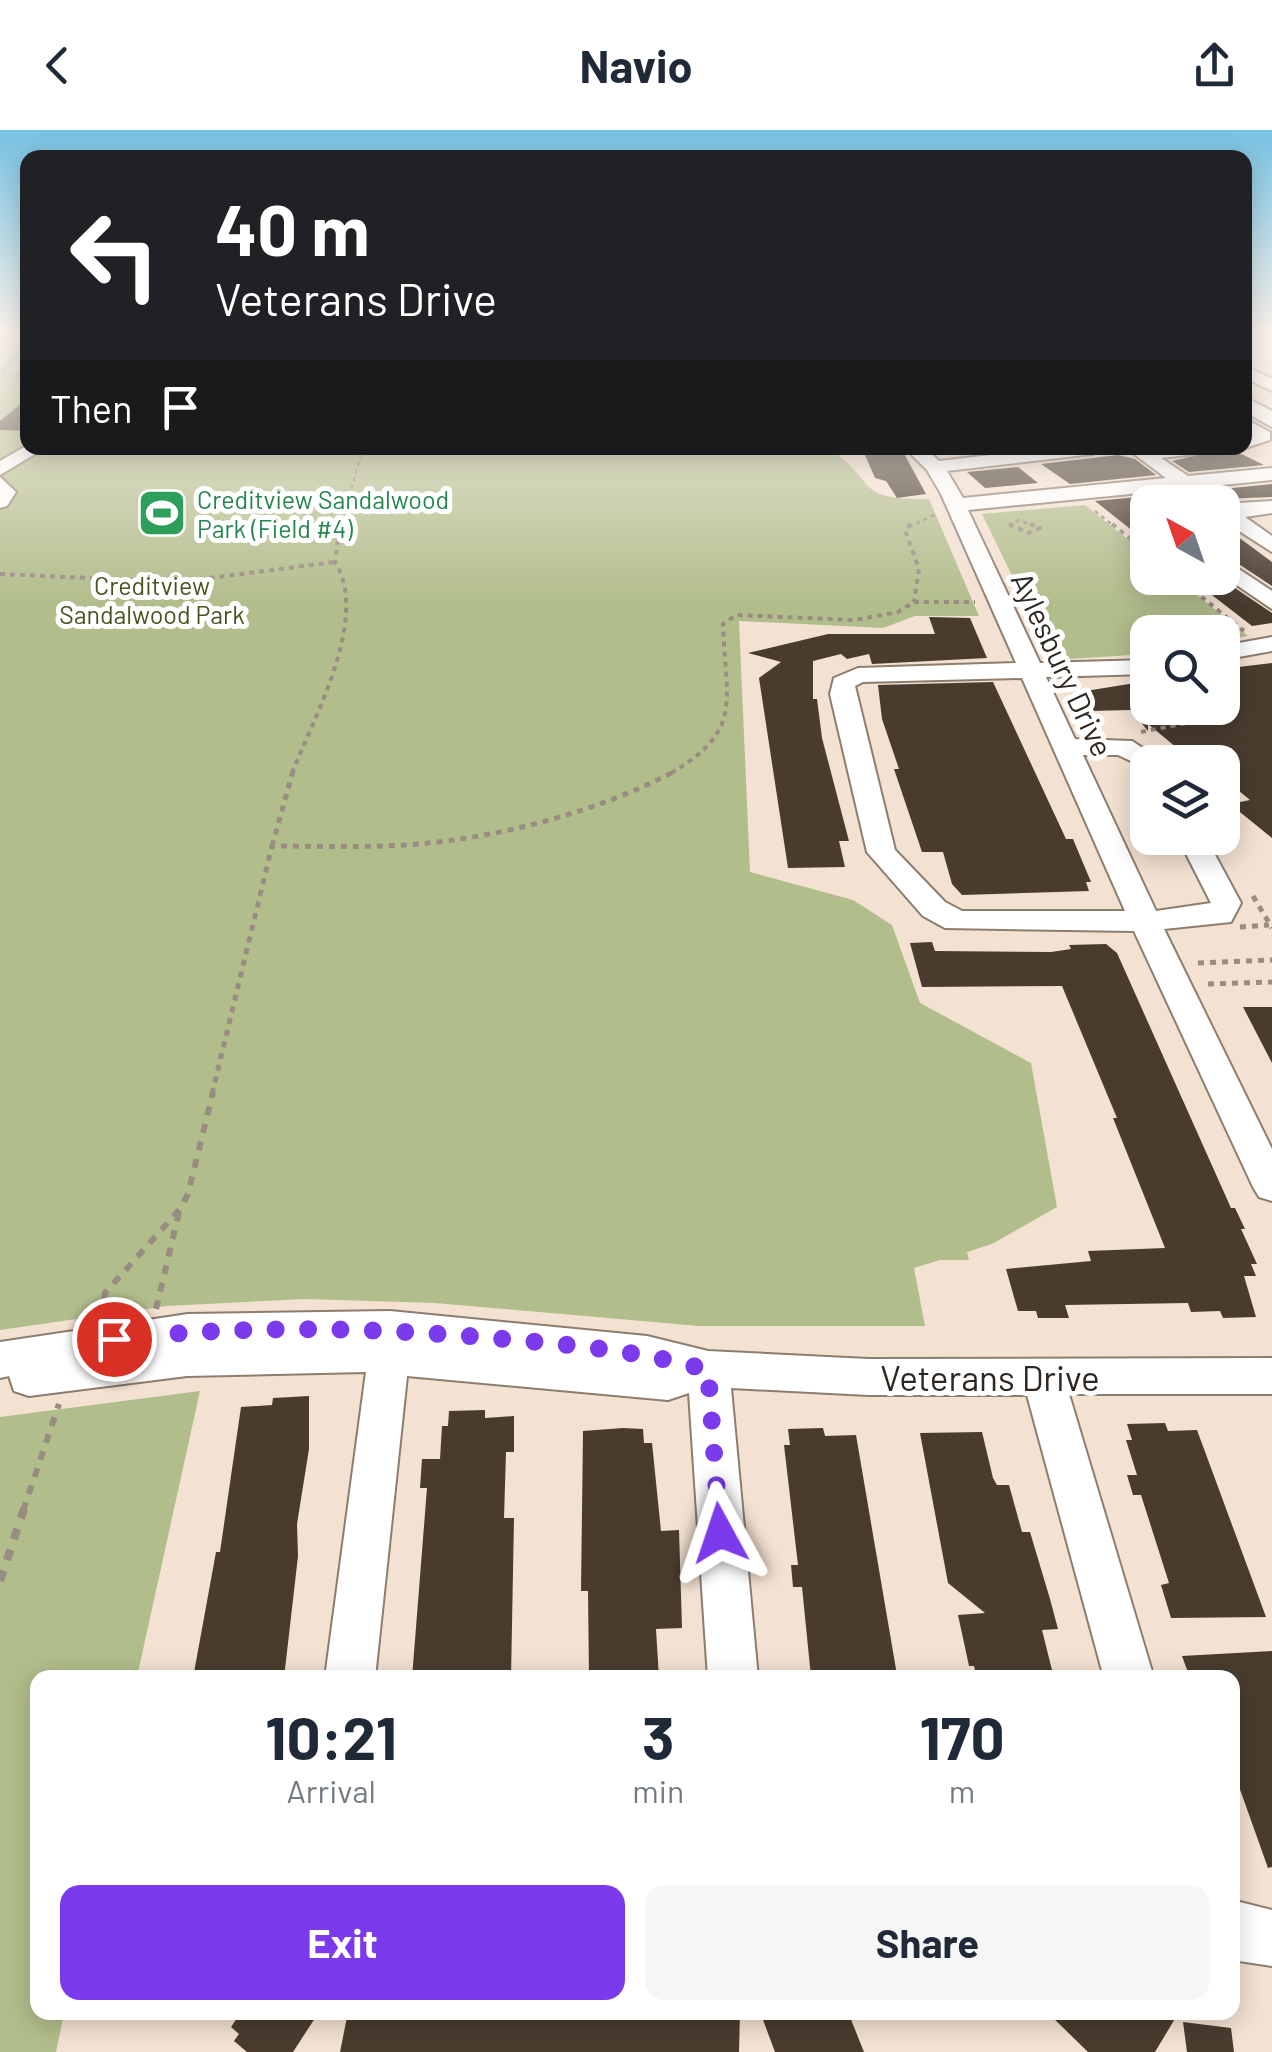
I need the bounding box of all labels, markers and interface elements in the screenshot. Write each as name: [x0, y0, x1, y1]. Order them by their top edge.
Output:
icon: back: [30, 38, 85, 93]
text: Navio: [580, 38, 693, 92]
icon: share: [1187, 38, 1242, 93]
text: 40 m: [215, 186, 370, 270]
icon: left: [50, 190, 180, 320]
text: Veterans Drive: [215, 271, 497, 325]
icon: arrive: [153, 380, 208, 435]
text: Then: [50, 385, 133, 431]
place label: Creditview Sandalwood Park (Field #4): [197, 484, 449, 543]
north arrow: [1130, 485, 1240, 595]
map controls: [1130, 485, 1240, 855]
sports icon: Creditview Sandalwood Park (Field #4): [136, 487, 188, 539]
street label: Aylesbury Drive: [1005, 566, 1121, 762]
park label: Creditview Sandalwood Park: [59, 570, 245, 629]
button: search: [1130, 615, 1240, 725]
button: layers: [1130, 745, 1240, 855]
pin: [72, 1297, 157, 1382]
icon: arrive: [87, 1312, 142, 1367]
street label: Veterans Drive: [880, 1356, 1100, 1398]
position arrow: [668, 1481, 772, 1585]
text: 10:21: [265, 1700, 397, 1772]
text: 3: [642, 1700, 674, 1772]
text: 170: [919, 1700, 1005, 1772]
text: Arrival: [286, 1771, 376, 1809]
text: min: [632, 1771, 684, 1809]
text: m: [949, 1771, 975, 1809]
button: Exit: [60, 1885, 625, 2000]
button: Share: [645, 1885, 1210, 2000]

